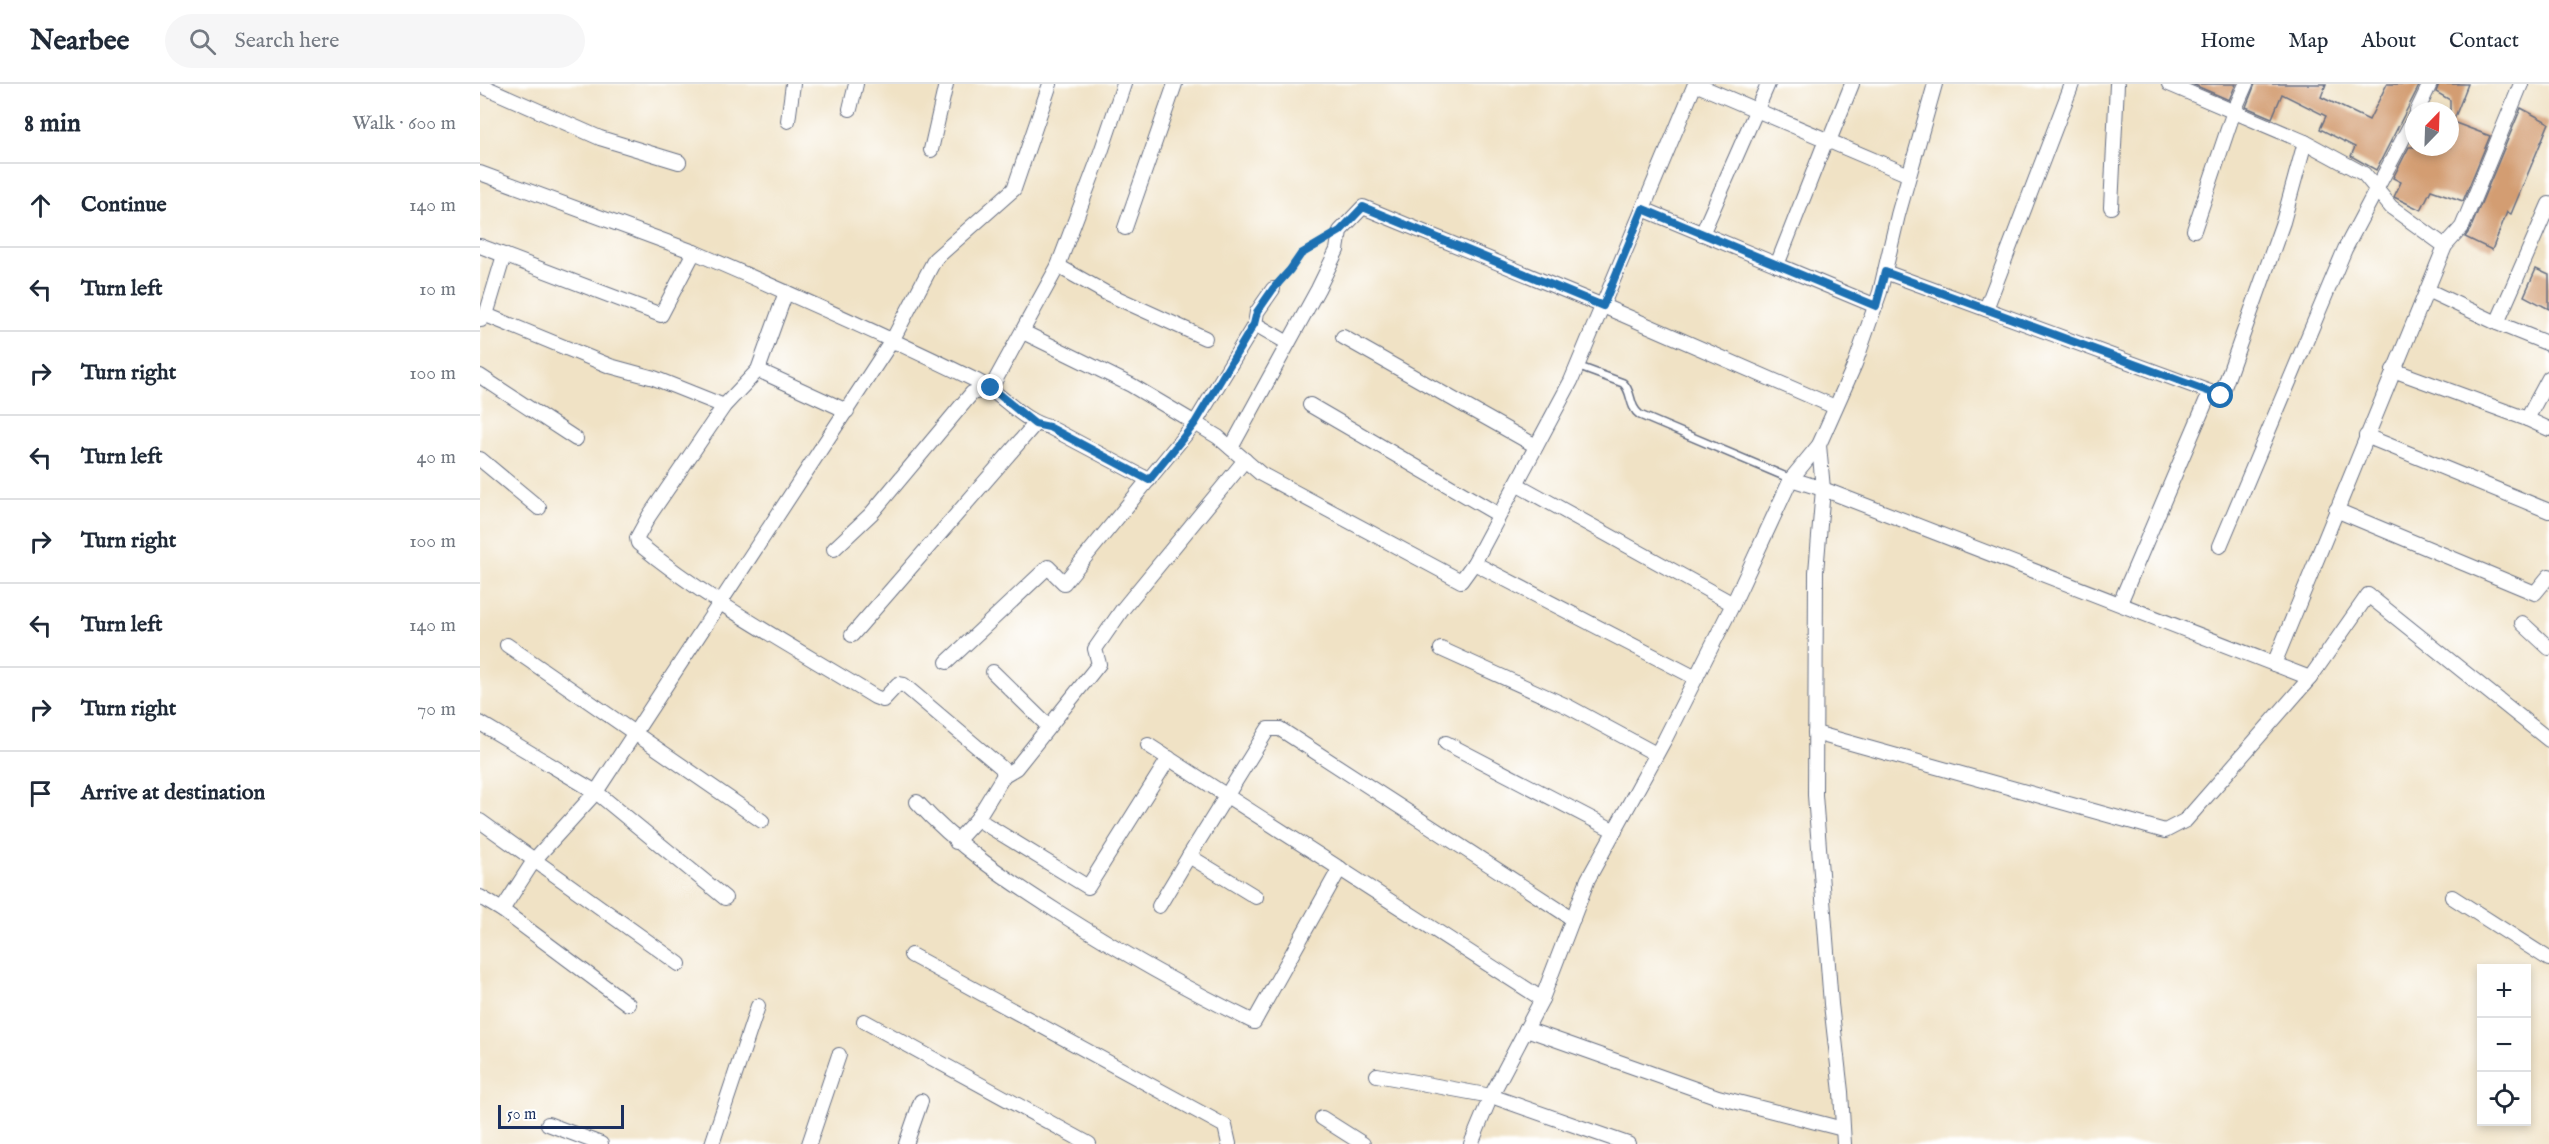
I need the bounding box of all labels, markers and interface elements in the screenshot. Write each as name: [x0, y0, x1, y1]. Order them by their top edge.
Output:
search box: [165, 14, 585, 68]
text: Nearbee: [30, 24, 129, 59]
icon: search: [186, 25, 219, 58]
text: Search here: [234, 27, 339, 55]
text: Home: [2200, 28, 2255, 55]
text: Map: [2288, 28, 2328, 55]
text: About: [2361, 28, 2416, 55]
text: Contact: [2449, 28, 2519, 55]
north arrow: [2405, 102, 2459, 156]
text: 8 min: [24, 107, 81, 140]
text: Walk · 600 m: [352, 111, 456, 136]
icon: ahead: [24, 189, 57, 222]
text: Continue: [81, 191, 167, 219]
text: 140 m: [409, 193, 456, 218]
icon: left: [24, 273, 57, 306]
text: Turn left: [81, 275, 163, 303]
text: 10 m: [419, 277, 456, 302]
icon: right: [24, 357, 57, 390]
text: Turn right: [81, 359, 176, 387]
text: 100 m: [409, 361, 456, 386]
route end: [977, 374, 1003, 400]
route start: [2207, 382, 2233, 408]
icon: left: [24, 441, 57, 474]
text: Turn left: [81, 443, 163, 471]
text: 40 m: [417, 445, 456, 470]
icon: right: [24, 525, 57, 558]
text: Turn right: [81, 527, 176, 555]
text: 100 m: [409, 529, 456, 554]
icon: left: [24, 609, 57, 642]
text: Turn left: [81, 611, 163, 639]
text: 140 m: [409, 613, 456, 638]
icon: right: [24, 693, 57, 726]
text: Turn right: [81, 695, 176, 723]
text: 70 m: [417, 697, 456, 722]
icon: arrive: [24, 777, 57, 810]
text: Arrive at destination: [81, 779, 265, 807]
map controls: [2477, 964, 2531, 1126]
button: +: [2477, 964, 2531, 1018]
button: −: [2477, 1018, 2531, 1072]
button: locate: [2477, 1072, 2531, 1126]
scale bar: [498, 1102, 624, 1130]
text: 50 m: [507, 1105, 536, 1125]

